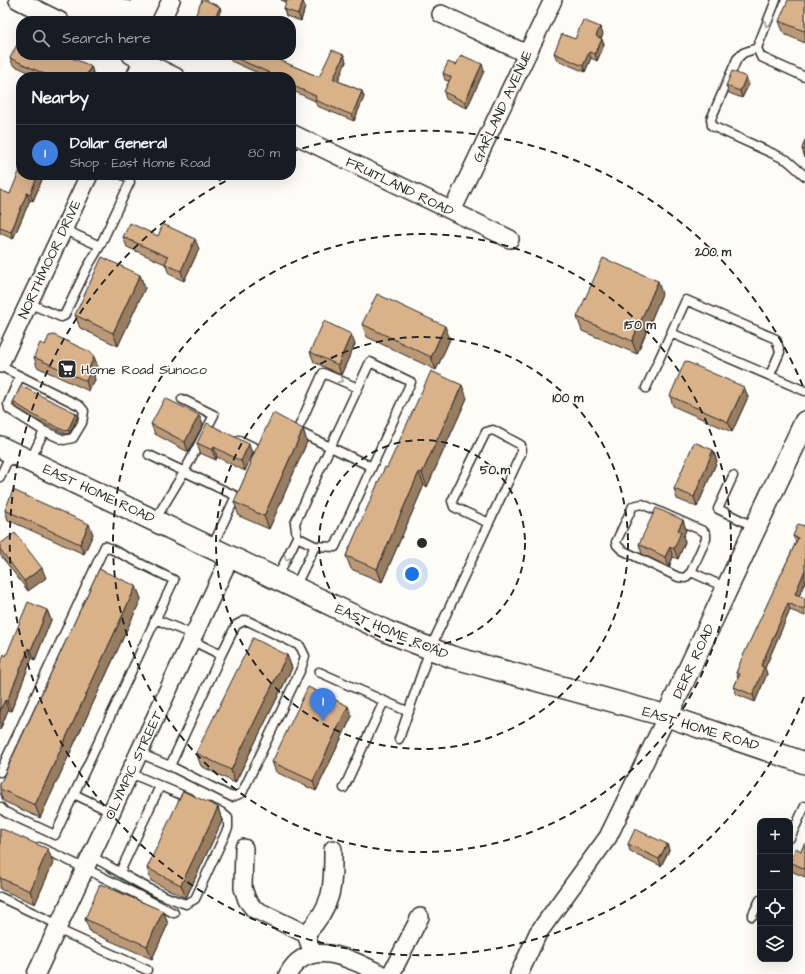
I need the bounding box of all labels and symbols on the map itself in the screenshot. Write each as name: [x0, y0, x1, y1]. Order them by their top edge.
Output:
one-way arrow: [763, 21, 771, 28]
street label: GARLAND AVENUE: [468, 46, 538, 166]
street label: FRUITLAND ROAD: [342, 152, 457, 222]
street label: NORTHMOOR DRIVE: [13, 196, 87, 322]
text: 200 m: [694, 244, 732, 261]
text: 150 m: [624, 317, 657, 334]
supermarket icon: Home Road Sunoco: [56, 358, 78, 380]
place label: Home Road Sunoco: [81, 360, 207, 380]
one-way arrow: [337, 376, 344, 384]
text: 100 m: [553, 390, 584, 407]
street label: EAST HOME ROAD: [39, 459, 158, 529]
text: 50 m: [480, 462, 511, 479]
centre of rings: [415, 536, 429, 550]
one-way arrow: [284, 553, 292, 561]
your location: [402, 564, 422, 584]
street label: EAST HOME ROAD: [332, 599, 451, 665]
street label: DERR ROAD: [668, 621, 720, 702]
pin: 1: [310, 688, 336, 721]
street label: EAST HOME ROAD: [640, 702, 762, 756]
street label: OLYMPIC STREET: [100, 708, 168, 823]

